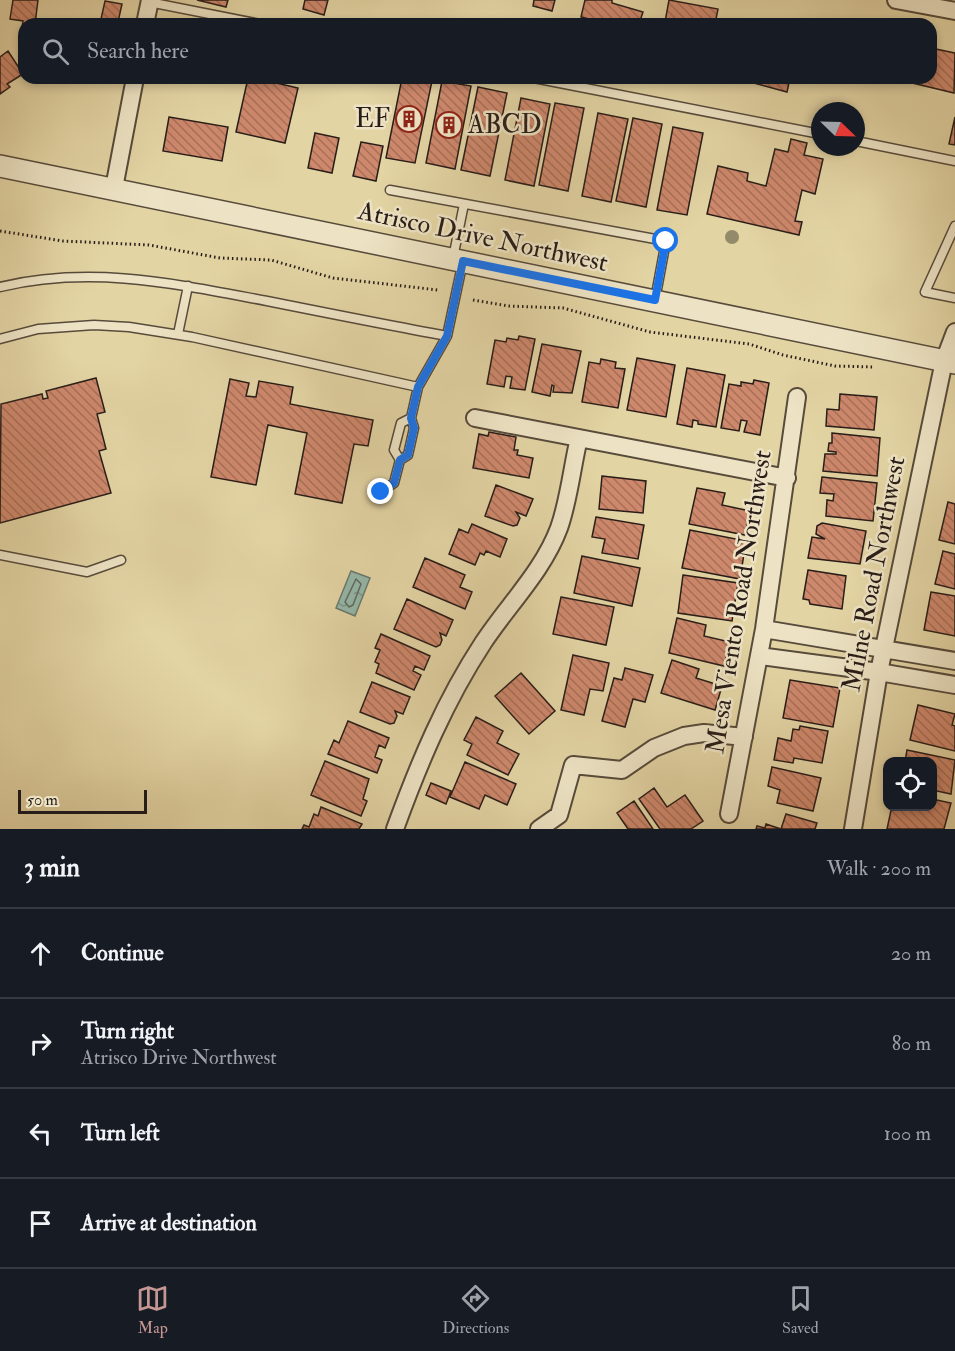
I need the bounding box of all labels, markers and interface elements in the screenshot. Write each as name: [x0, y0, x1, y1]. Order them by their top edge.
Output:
search box: [18, 18, 937, 84]
icon: search: [39, 35, 72, 68]
text: Search here: [87, 37, 189, 65]
north arrow: [811, 102, 865, 156]
place label: EF: [355, 103, 390, 135]
building icon: EF: [394, 104, 424, 134]
place label: ABCD: [467, 109, 542, 141]
building icon: ABCD: [434, 110, 464, 140]
street label: Atrisco Drive Northwest: [354, 195, 611, 279]
route start: [652, 227, 678, 253]
street label: Mesa Viento Road Northwest: [699, 448, 779, 756]
street label: Milne Road Northwest: [835, 454, 913, 694]
route end: [367, 478, 393, 504]
map controls: [883, 757, 937, 811]
button: locate: [883, 757, 937, 811]
scale bar: [18, 787, 147, 814]
text: 50 m: [27, 790, 58, 810]
text: 3 min: [24, 852, 80, 884]
text: Walk · 200 m: [827, 856, 931, 881]
icon: ahead: [24, 937, 57, 970]
text: Continue: [81, 939, 164, 967]
text: 20 m: [891, 941, 931, 966]
text: Turn right: [81, 1017, 174, 1045]
icon: right: [24, 1027, 57, 1060]
text: 80 m: [892, 1031, 931, 1056]
text: Atrisco Drive Northwest: [81, 1045, 277, 1070]
icon: left: [24, 1117, 57, 1150]
text: Turn left: [81, 1119, 160, 1147]
text: 100 m: [884, 1121, 931, 1146]
icon: arrive: [24, 1207, 57, 1240]
text: Arrive at destination: [81, 1209, 257, 1237]
tab: Map: [136, 1282, 169, 1338]
tab: Directions: [442, 1282, 509, 1338]
tab: Saved: [782, 1282, 819, 1338]

